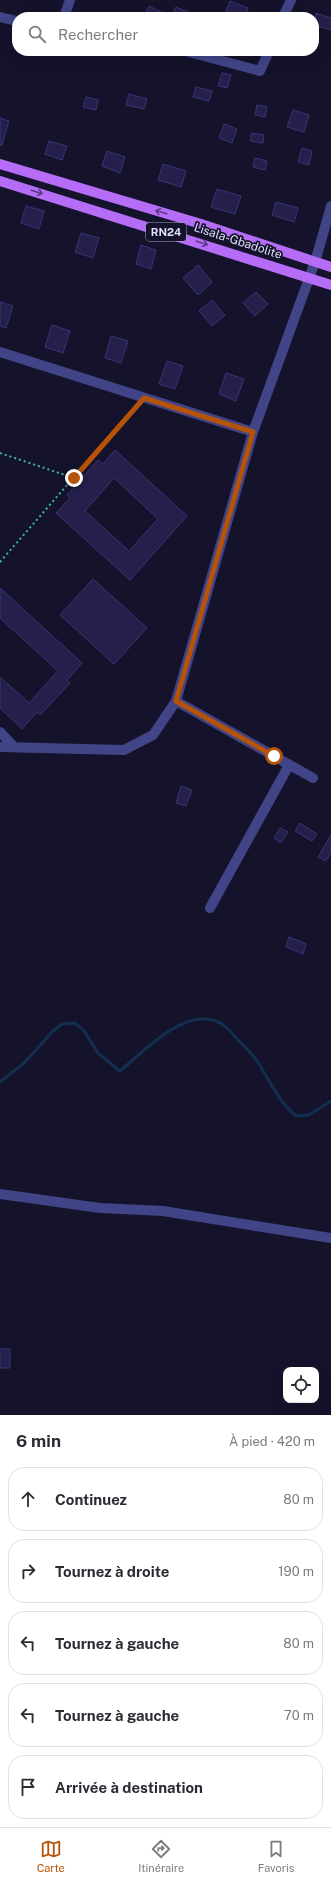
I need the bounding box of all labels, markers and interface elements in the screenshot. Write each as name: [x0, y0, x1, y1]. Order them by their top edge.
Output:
search box: [12, 12, 319, 56]
icon: search: [26, 23, 48, 45]
text: Rechercher: [58, 26, 138, 43]
one-way arrow: [31, 189, 44, 196]
one-way arrow: [154, 208, 167, 215]
street label: Lisala-Gbadolite: [192, 220, 284, 262]
road number: RN24: [146, 223, 186, 241]
one-way arrow: [195, 240, 208, 247]
route end: [65, 469, 83, 487]
route start: [265, 747, 283, 765]
map controls: [283, 1367, 319, 1403]
button: locate: [283, 1367, 319, 1403]
text: 6 min: [16, 1431, 61, 1451]
text: À pied · 420 m: [229, 1434, 315, 1449]
icon: ahead: [17, 1488, 39, 1510]
text: Continuez: [55, 1491, 127, 1508]
text: 80 m: [283, 1492, 314, 1507]
icon: right: [17, 1560, 39, 1582]
text: Tournez à droite: [55, 1563, 169, 1580]
text: 190 m: [278, 1564, 314, 1579]
icon: left: [17, 1632, 39, 1654]
text: Tournez à gauche: [55, 1635, 179, 1652]
text: 80 m: [283, 1636, 314, 1651]
icon: left: [17, 1704, 39, 1726]
text: Tournez à gauche: [55, 1707, 179, 1724]
text: 70 m: [284, 1708, 314, 1723]
icon: arrive: [17, 1776, 39, 1798]
text: Arrivée à destination: [55, 1779, 203, 1796]
tab: Carte: [37, 1838, 65, 1874]
tab: Itinéraire: [138, 1838, 184, 1874]
tab: Favoris: [258, 1838, 294, 1874]

